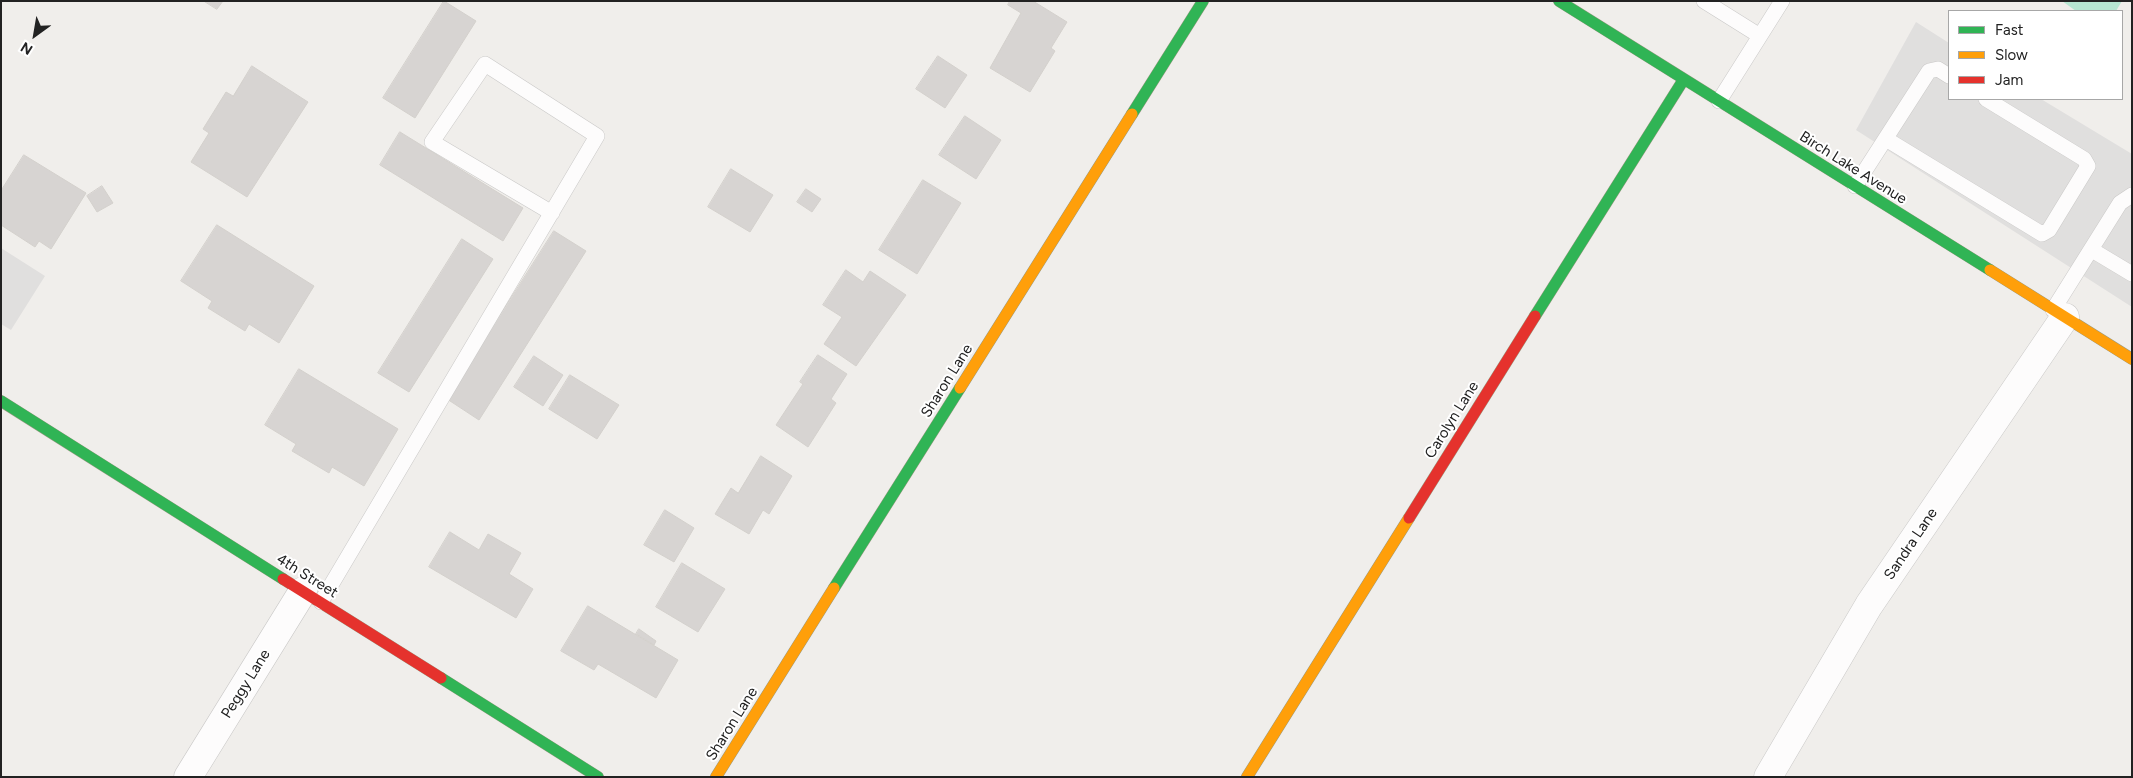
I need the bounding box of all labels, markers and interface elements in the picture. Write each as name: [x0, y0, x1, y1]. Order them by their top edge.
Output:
north arrow: [10, 10, 60, 60]
legend: [1948, 10, 2123, 100]
text: Fast: [1995, 21, 2023, 39]
text: N: [18, 38, 36, 58]
text: Slow: [1995, 46, 2028, 64]
text: Jam: [1995, 71, 2023, 89]
street label: Birch Lake Avenue: [1796, 128, 1910, 208]
street label: Sharon Lane: [917, 341, 977, 421]
street label: Carolyn Lane: [1421, 378, 1483, 462]
street label: Sandra Lane: [1880, 505, 1942, 583]
street label: 4th Street: [273, 550, 341, 602]
street label: Peggy Lane: [218, 646, 274, 722]
street label: Sharon Lane: [702, 684, 762, 764]

